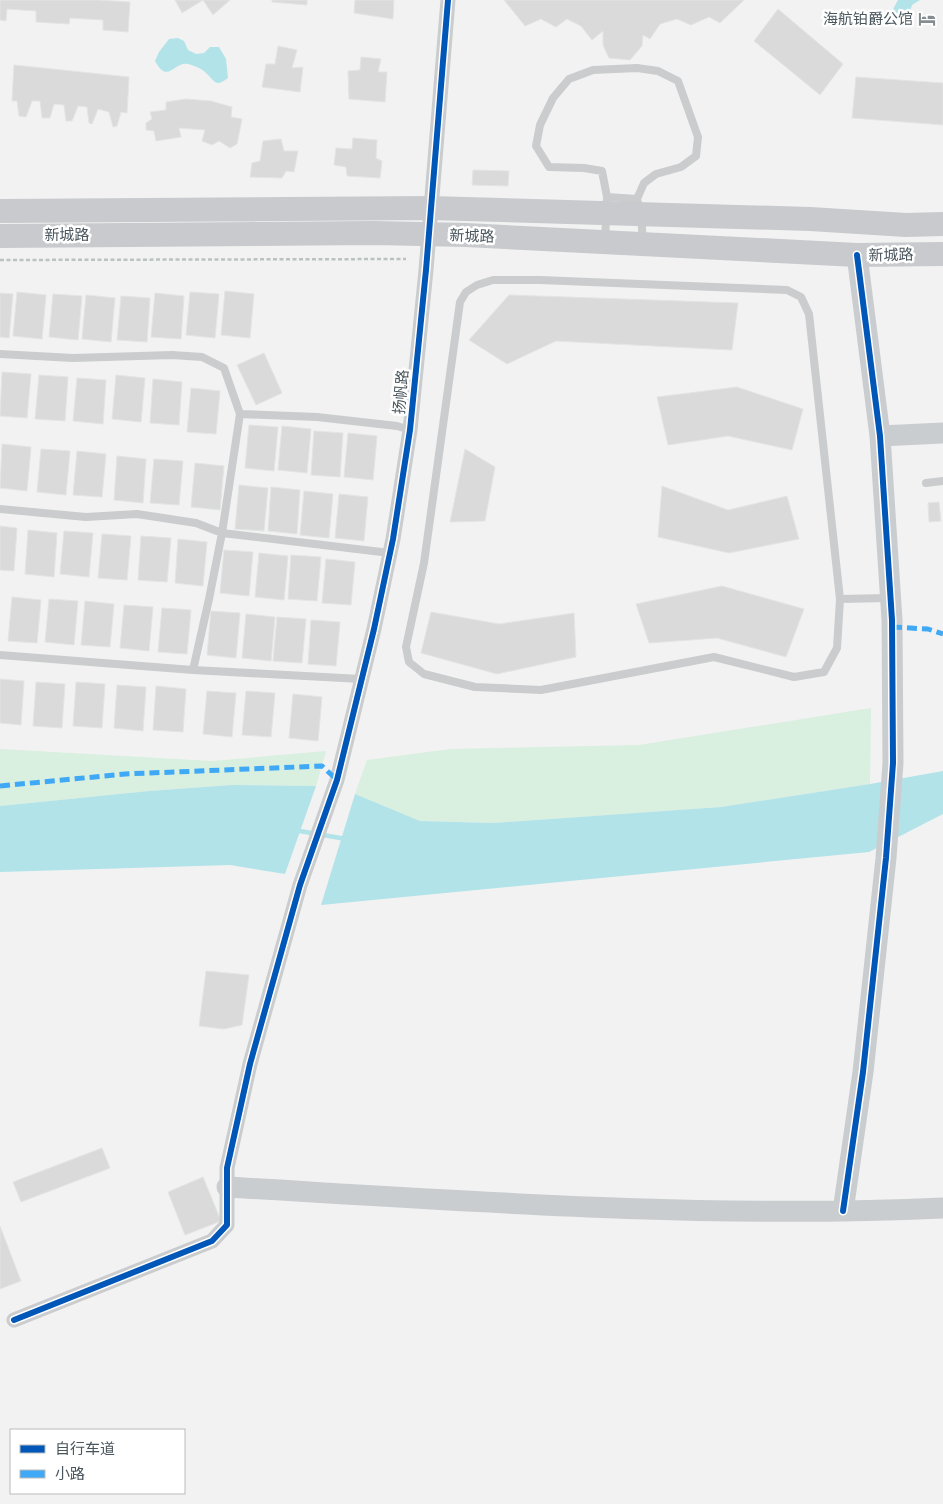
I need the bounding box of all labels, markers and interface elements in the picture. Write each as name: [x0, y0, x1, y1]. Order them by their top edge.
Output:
place label: 海航铂爵公馆: [823, 9, 913, 29]
hotel icon: 海航铂爵公馆: [917, 9, 937, 29]
street label: 新城路: [44, 225, 90, 245]
street label: 新城路: [449, 225, 495, 247]
street label: 新城路: [868, 245, 914, 265]
street label: 扬帆路: [389, 369, 413, 415]
legend: [10, 1429, 185, 1494]
text: 自行车道: [55, 1439, 115, 1459]
text: 小路: [55, 1464, 85, 1484]

